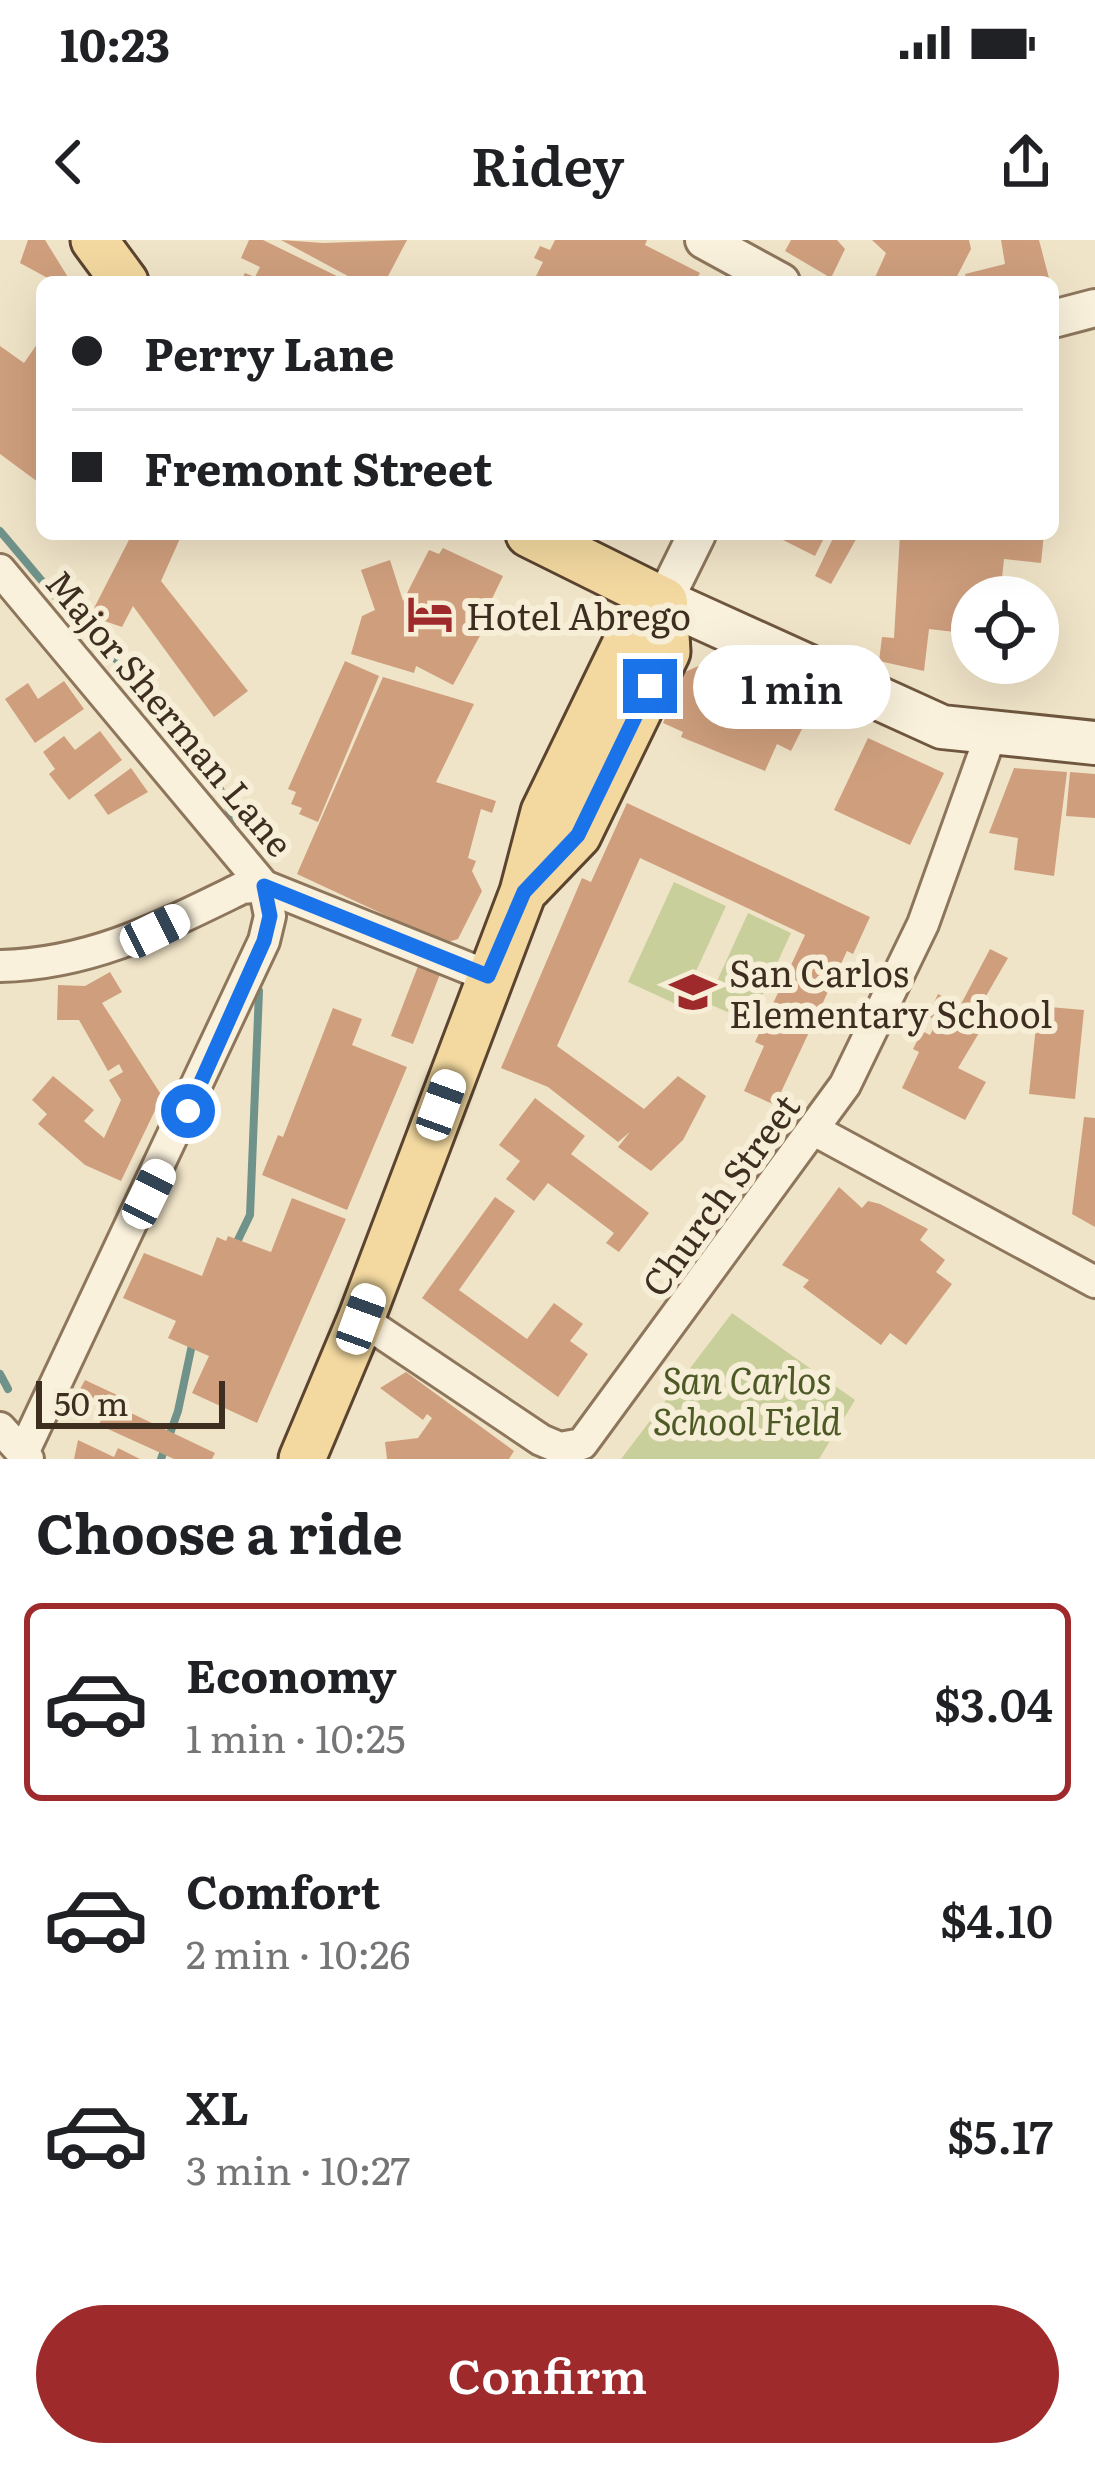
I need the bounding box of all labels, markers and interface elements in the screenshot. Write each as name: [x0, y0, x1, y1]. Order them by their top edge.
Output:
text: 10:23: [60, 9, 170, 76]
text: Ridey: [471, 122, 624, 203]
icon: back: [36, 129, 102, 195]
icon: share: [993, 129, 1059, 195]
text: Perry Lane: [144, 318, 394, 385]
text: Fremont Street: [144, 433, 492, 500]
street label: Major Sherman Lane: [35, 557, 307, 867]
map controls: [951, 576, 1059, 684]
button: locate: [951, 576, 1059, 684]
place label: Hotel Abrego: [466, 588, 691, 641]
hotel icon: Hotel Abrego: [405, 589, 455, 639]
callout: 1 min: [692, 644, 890, 728]
text: 1 min: [741, 658, 843, 716]
route end: [623, 659, 677, 713]
car: [115, 899, 195, 963]
place label: San Carlos Elementary School: [729, 945, 1052, 1039]
school or university icon: San Carlos Elementary School: [668, 967, 718, 1017]
car: [412, 1065, 470, 1145]
street label: Church Street: [627, 1081, 811, 1306]
route start: [161, 1084, 215, 1138]
car: [117, 1154, 181, 1234]
car: [332, 1279, 390, 1359]
park label: San Carlos School Field: [653, 1352, 842, 1446]
scale bar: [36, 1375, 225, 1428]
text: 50 m: [54, 1377, 128, 1426]
text: Choose a ride: [36, 1490, 403, 1571]
text: Economy: [186, 1640, 397, 1707]
icon: car: [42, 1648, 150, 1756]
text: $3.04: [934, 1669, 1053, 1736]
text: 1 min · 10:25: [186, 1707, 406, 1765]
text: Comfort: [186, 1856, 380, 1923]
icon: car: [42, 1864, 150, 1972]
text: $4.10: [940, 1885, 1053, 1952]
text: 2 min · 10:26: [186, 1923, 411, 1981]
text: XL: [186, 2072, 249, 2139]
icon: car: [42, 2080, 150, 2188]
text: $5.17: [947, 2101, 1053, 2168]
text: 3 min · 10:27: [186, 2139, 410, 2197]
button: Confirm: [36, 2305, 1059, 2443]

